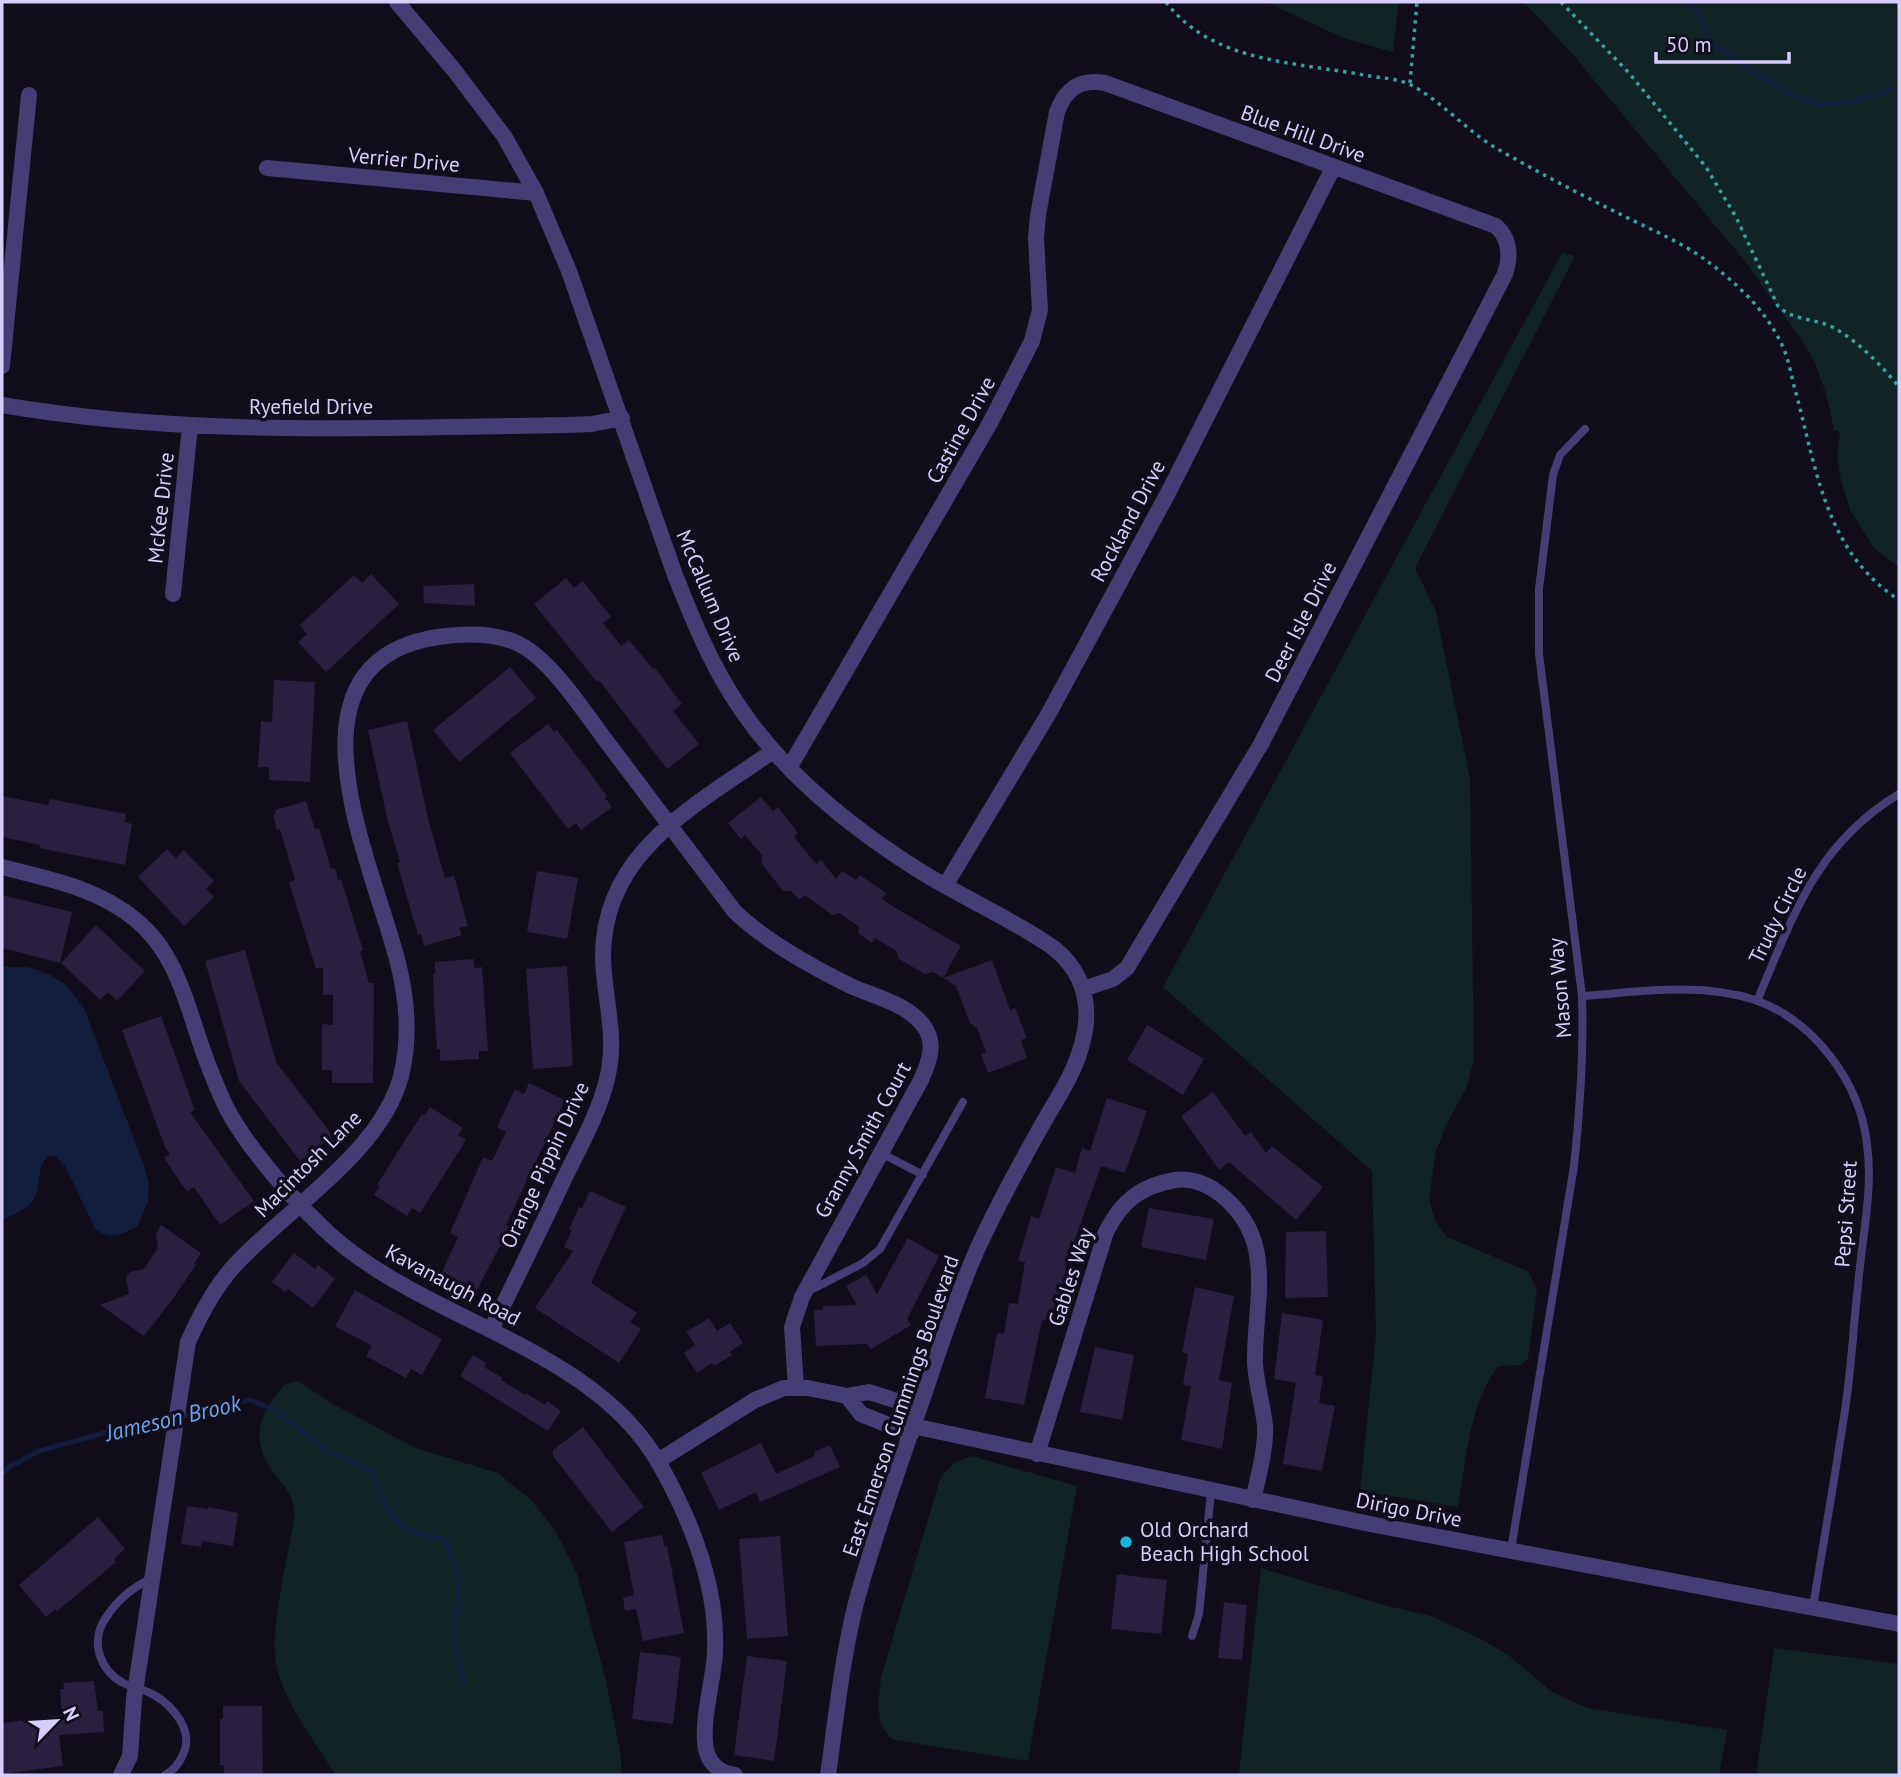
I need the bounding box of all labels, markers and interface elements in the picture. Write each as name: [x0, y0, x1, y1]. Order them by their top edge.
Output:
scale bar: [1656, 21, 1789, 65]
text: 50 m: [1666, 31, 1712, 58]
street label: Blue Hill Drive: [1237, 98, 1369, 169]
street label: Verrier Drive: [346, 141, 461, 178]
street label: Castine Drive: [920, 371, 1001, 488]
street label: Ryefield Drive: [249, 393, 373, 420]
street label: McKee Drive: [141, 451, 180, 565]
street label: Rockland Drive: [1084, 455, 1171, 586]
street label: McCallum Drive: [670, 525, 751, 666]
street label: Deer Isle Drive: [1259, 557, 1343, 687]
street label: Trudy Circle: [1742, 862, 1813, 968]
street label: Mason Way: [1542, 937, 1577, 1039]
street label: Granny Smith Court: [808, 1057, 917, 1223]
street label: Orange Pippin Drive: [494, 1077, 595, 1252]
street label: Macintosh Lane: [248, 1104, 367, 1223]
street label: Pepsi Street: [1828, 1160, 1863, 1268]
street label: Gables Way: [1042, 1224, 1099, 1330]
street label: Kavanaugh Road: [381, 1238, 525, 1332]
street label: East Emerson Cummings Boulevard: [836, 1252, 965, 1560]
water label: Jameson Brook: [100, 1387, 245, 1448]
street label: Dirigo Drive: [1354, 1486, 1464, 1533]
place label: Old Orchard Beach High School: [1140, 1516, 1309, 1567]
marker: Old Orchard Beach High School: [1118, 1534, 1134, 1550]
north arrow: [21, 1686, 91, 1756]
text: N: [58, 1703, 85, 1725]

